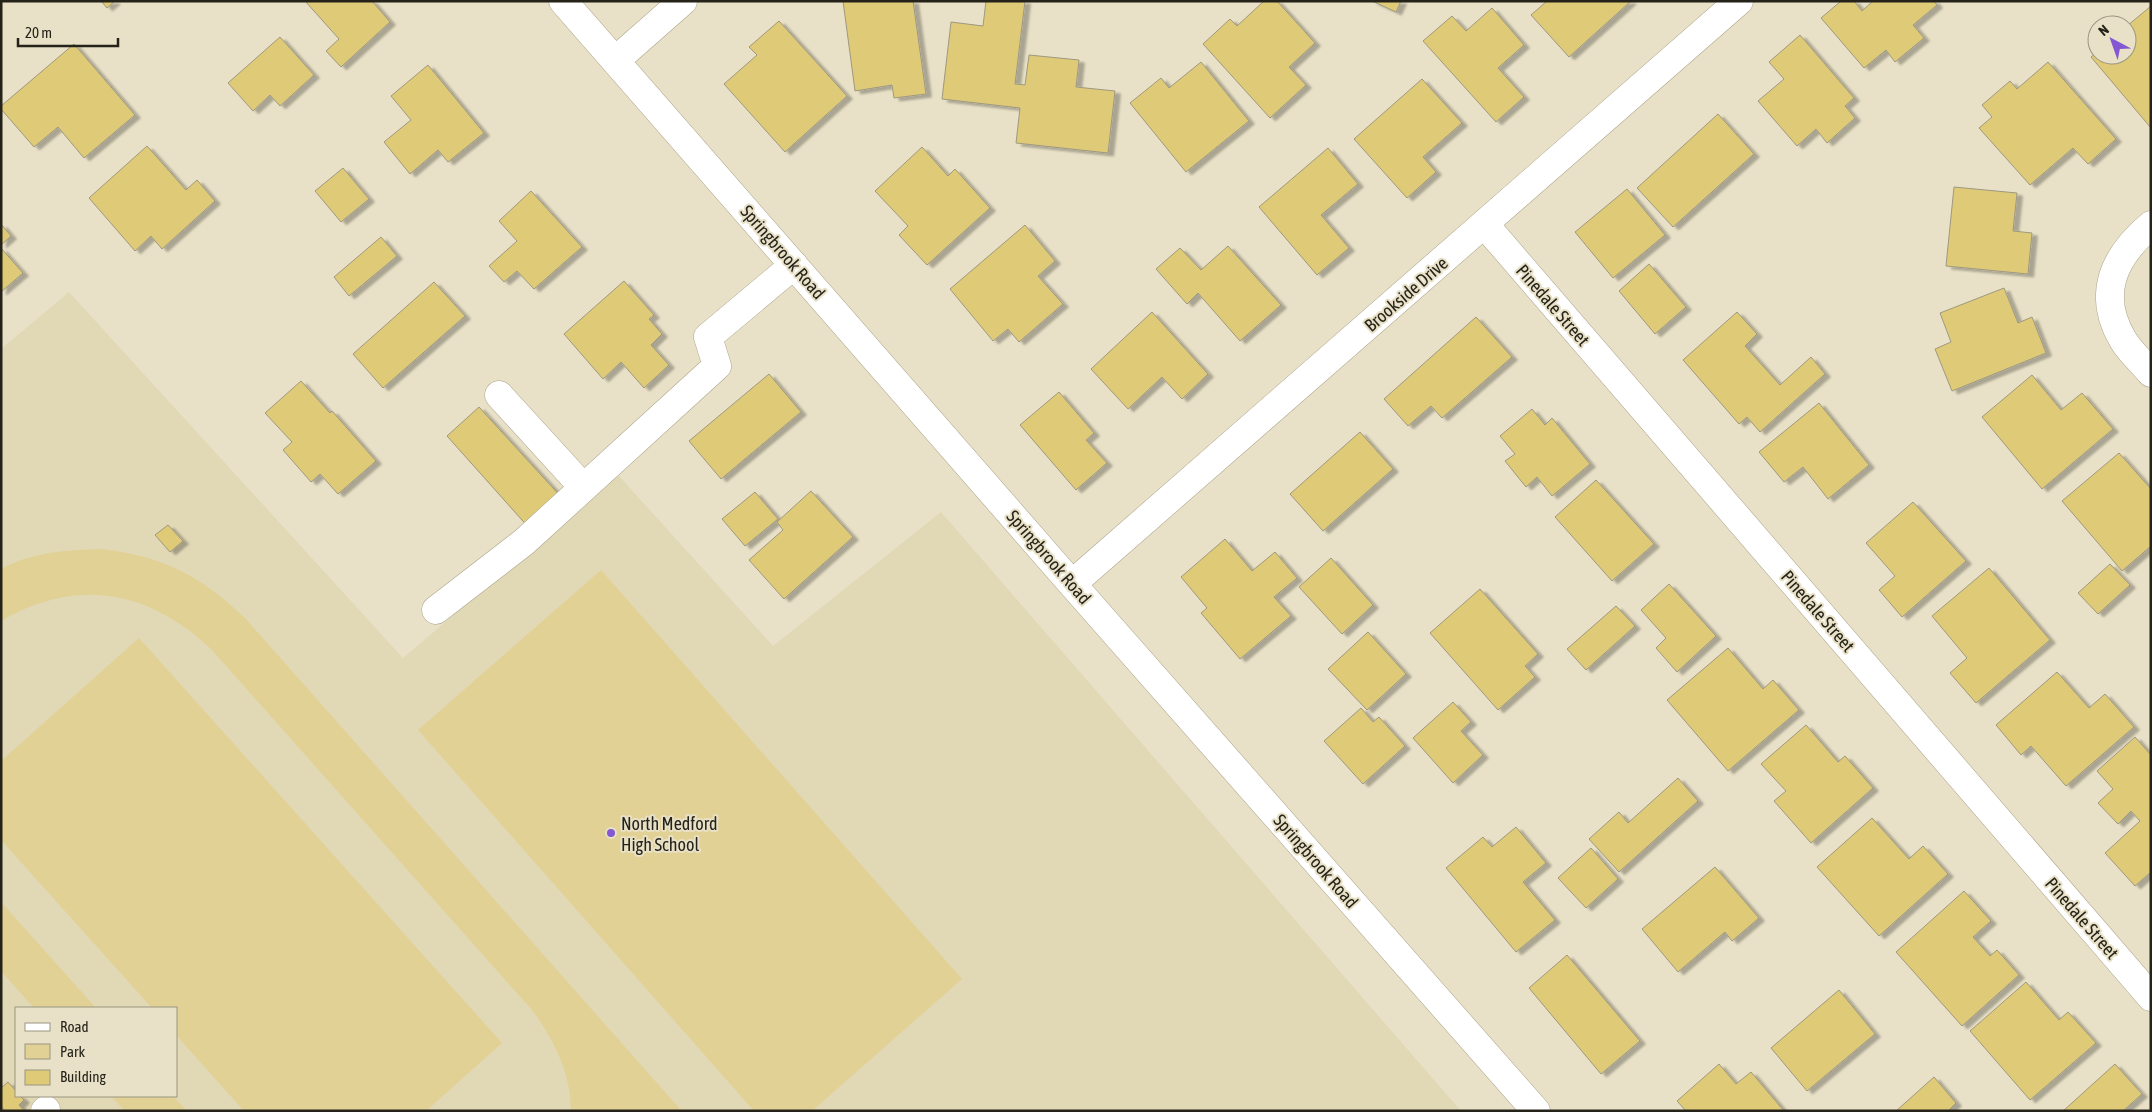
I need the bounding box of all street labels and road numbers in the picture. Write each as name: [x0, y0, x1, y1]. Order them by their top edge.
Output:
street label: Springbrook Road: [737, 201, 829, 303]
street label: Brookside Drive: [1360, 252, 1452, 336]
street label: Pinedale Street: [1512, 260, 1594, 350]
street label: Springbrook Road: [1003, 506, 1095, 608]
street label: Pinedale Street: [1777, 566, 1859, 656]
street label: Springbrook Road: [1270, 810, 1362, 912]
street label: Pinedale Street: [2041, 873, 2123, 963]

